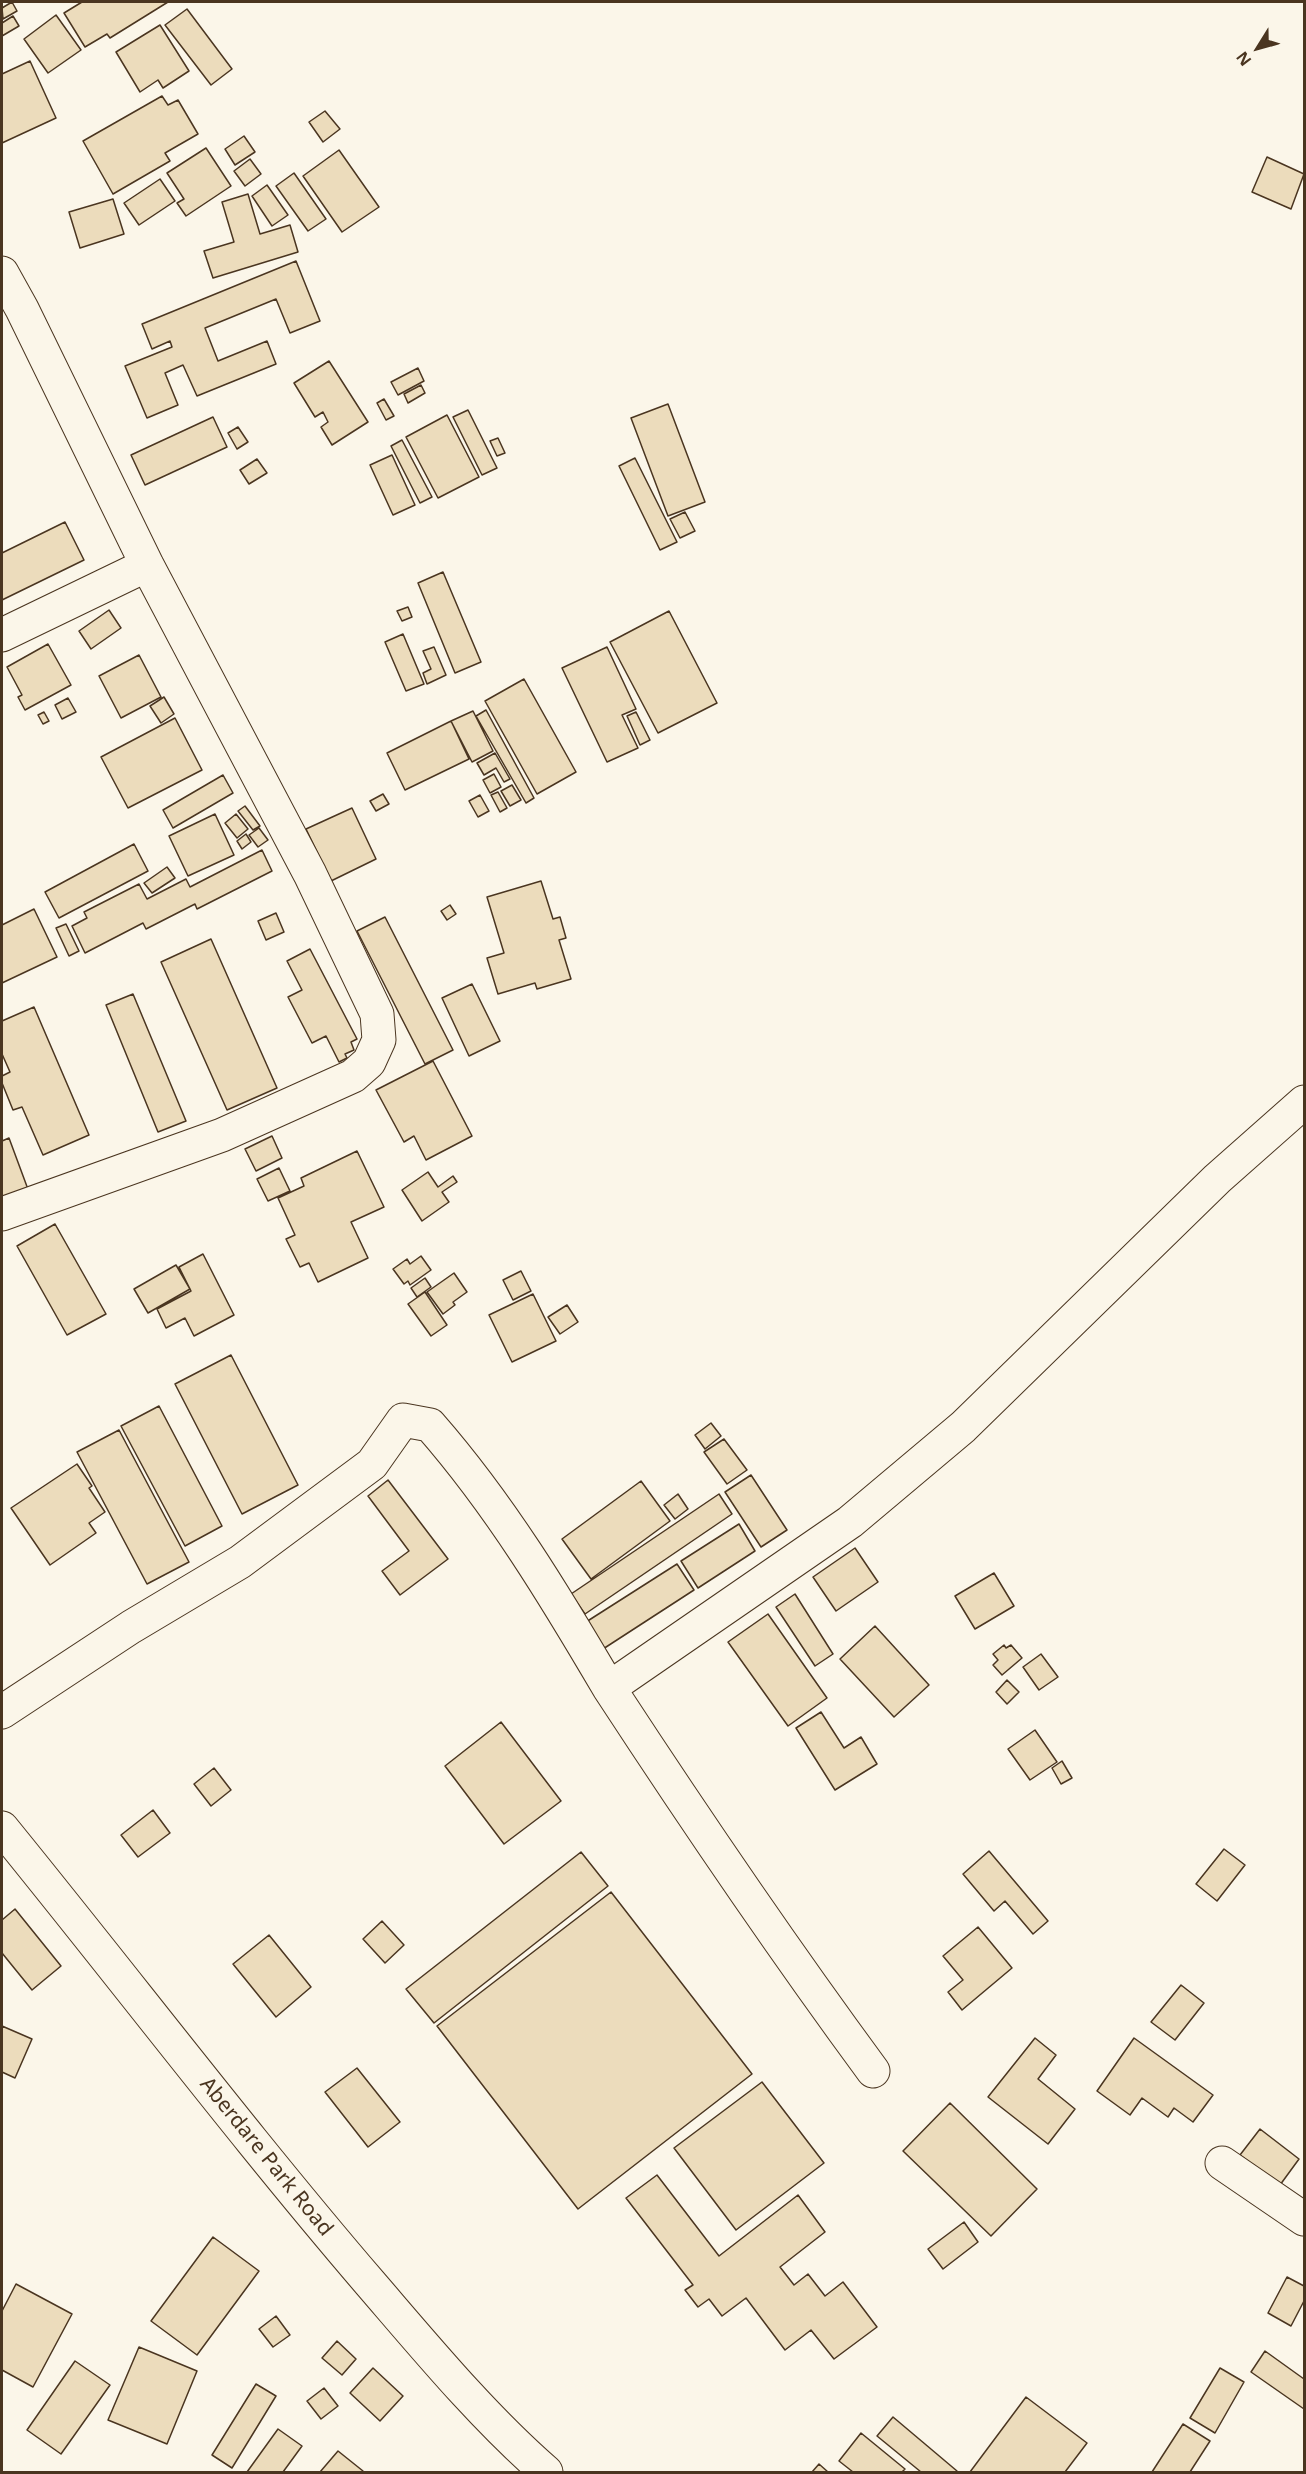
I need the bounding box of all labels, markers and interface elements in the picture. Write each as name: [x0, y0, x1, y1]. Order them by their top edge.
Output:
north arrow: [1228, 18, 1288, 78]
text: N: [1231, 47, 1256, 71]
street label: Aberdare Park Road: [194, 2073, 338, 2241]

